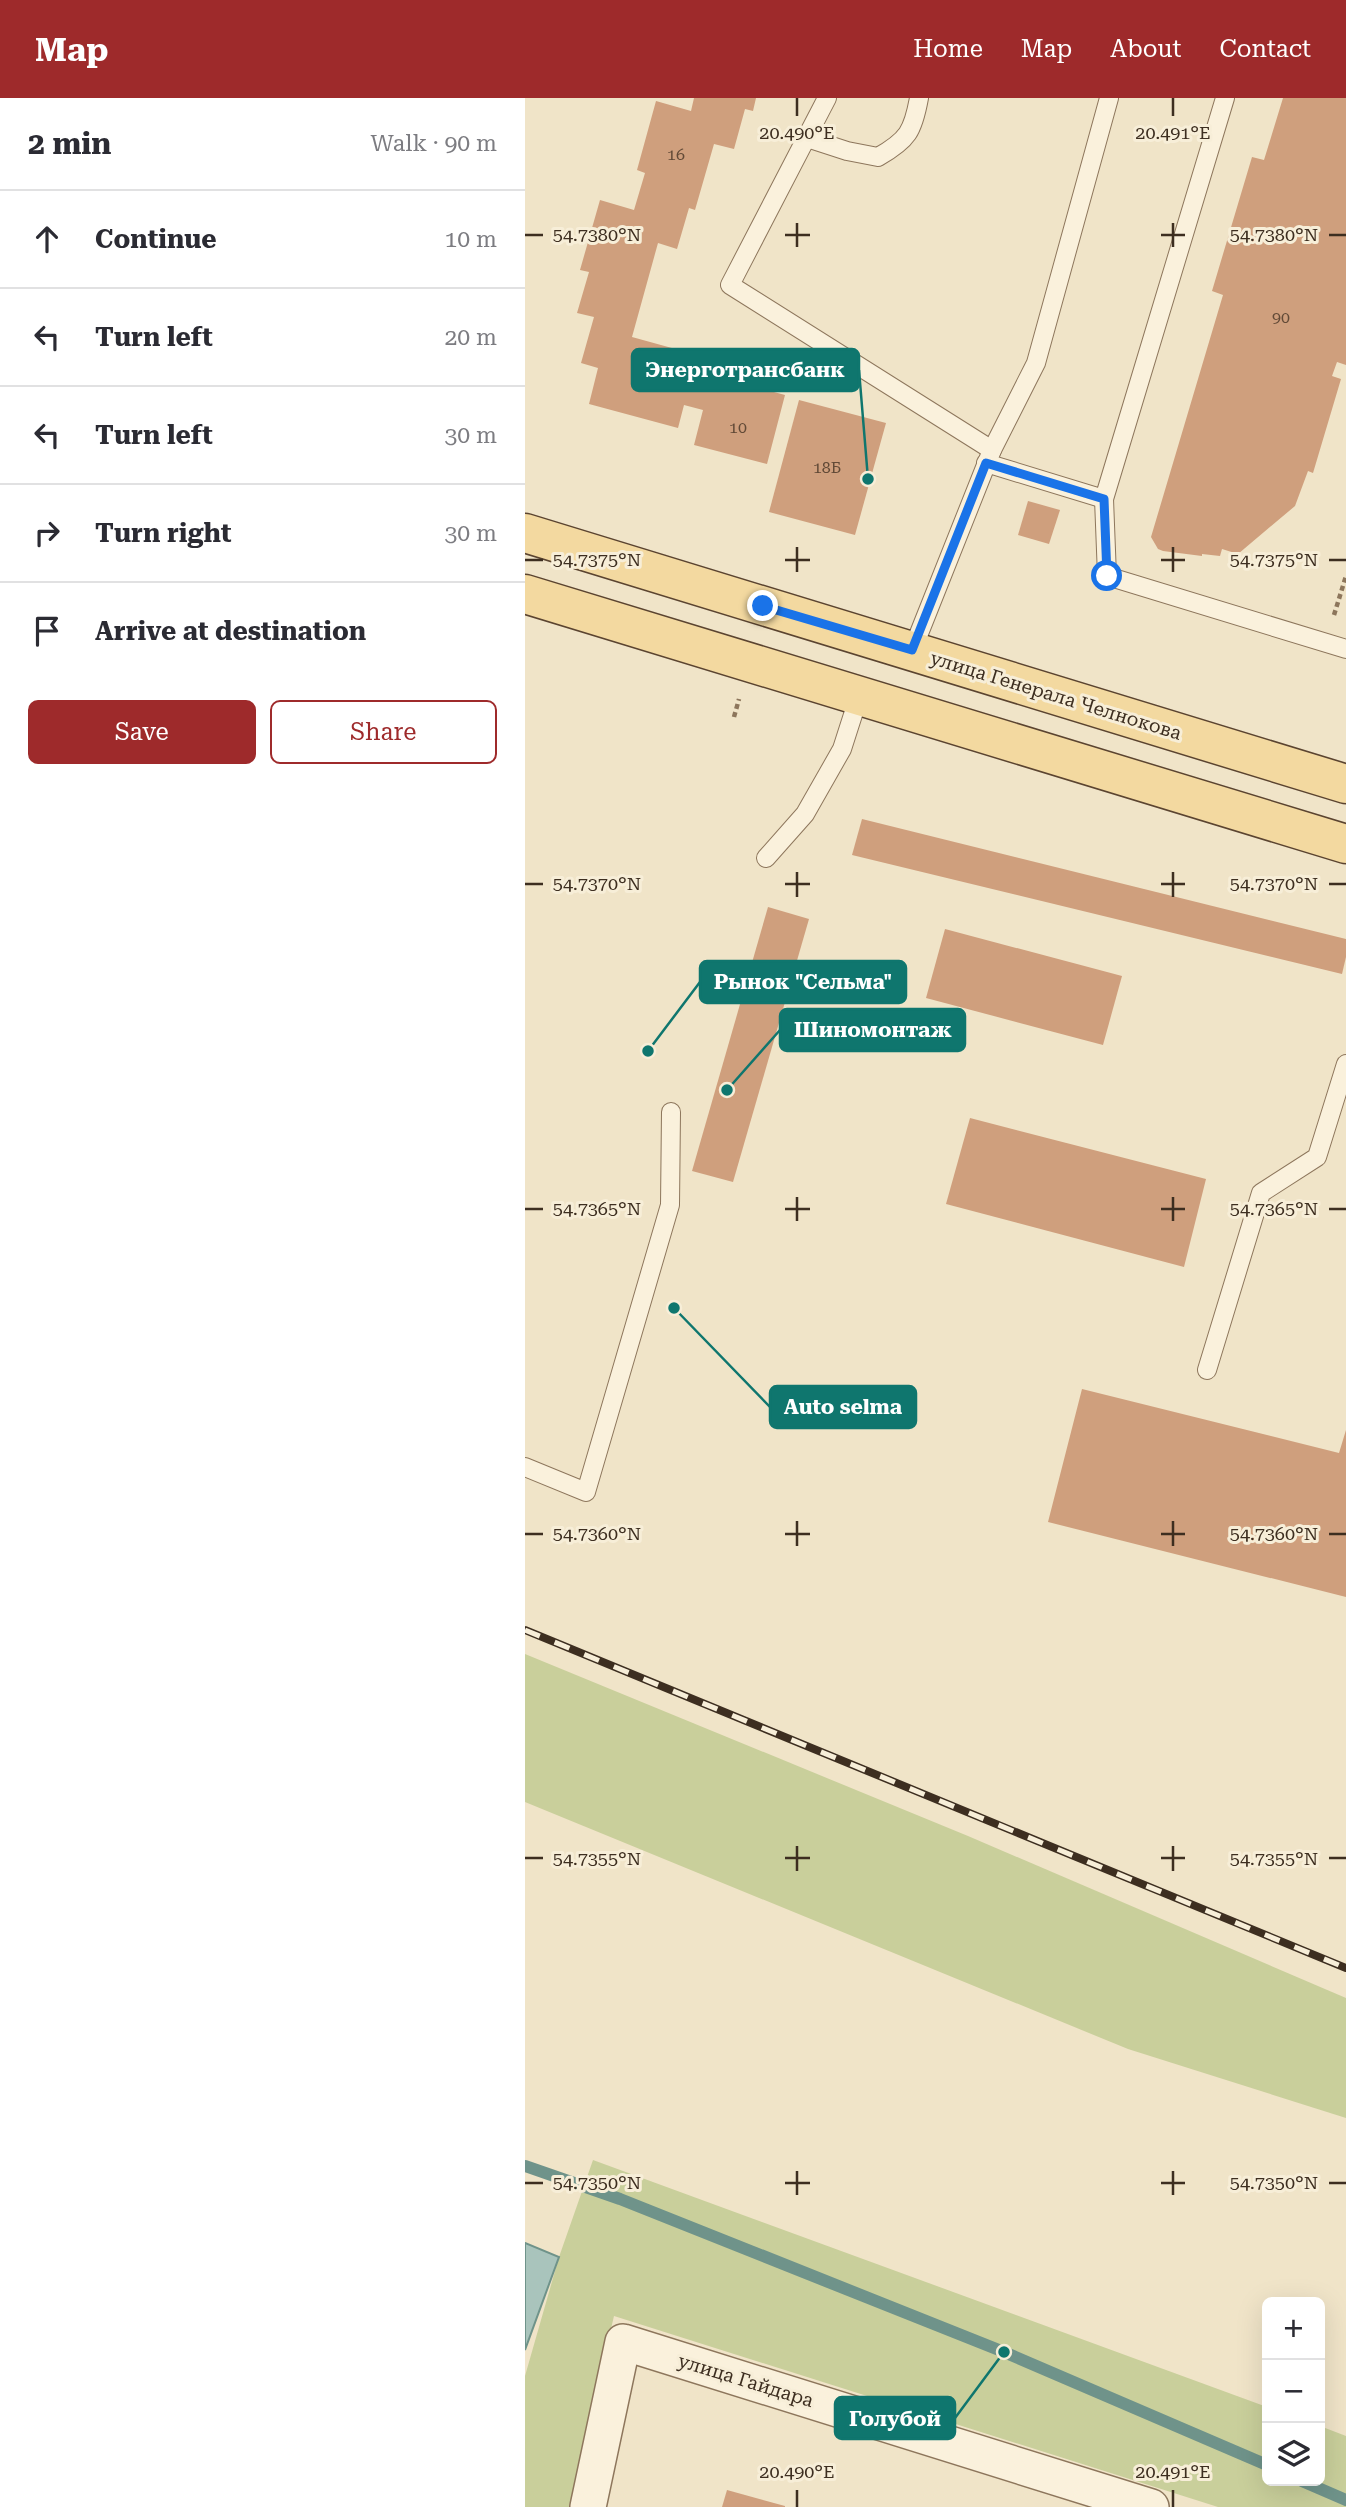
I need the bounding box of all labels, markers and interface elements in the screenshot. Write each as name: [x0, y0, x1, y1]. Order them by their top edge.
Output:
text: Map: [35, 30, 109, 69]
text: Home: [913, 35, 983, 63]
text: Map: [1021, 35, 1072, 63]
text: About: [1110, 35, 1181, 63]
text: Contact: [1219, 35, 1311, 63]
text: 20.490°E: [759, 122, 835, 143]
text: 20.491°E: [1135, 122, 1211, 143]
text: 2 min: [28, 126, 111, 161]
text: Walk · 90 m: [370, 130, 497, 157]
house number: 16: [667, 145, 685, 164]
icon: ahead: [28, 220, 66, 258]
text: Continue: [95, 224, 217, 254]
text: 54.7380°N: [553, 224, 641, 245]
text: 54.7380°N: [1230, 224, 1318, 245]
text: 10 m: [444, 226, 497, 253]
house number: 90: [1272, 308, 1290, 327]
icon: left: [28, 318, 66, 356]
text: Turn left: [95, 322, 213, 352]
text: 20 m: [444, 324, 497, 351]
callout: Энерготрансбанк: [632, 349, 859, 391]
text: Энерготрансбанк: [645, 358, 845, 382]
icon: left: [28, 416, 66, 454]
house number: 10: [729, 418, 747, 437]
text: Turn left: [95, 420, 213, 450]
text: 30 m: [444, 422, 497, 449]
house number: 18Б: [813, 458, 841, 477]
icon: right: [28, 514, 66, 552]
text: Turn right: [95, 518, 231, 548]
text: 30 m: [444, 520, 497, 547]
text: 54.7375°N: [553, 549, 641, 570]
text: 54.7375°N: [1230, 549, 1318, 570]
route start: [1091, 560, 1122, 591]
route end: [747, 590, 778, 621]
icon: arrive: [28, 612, 66, 650]
text: Arrive at destination: [95, 616, 366, 646]
street label: улица Генерала Челнокова: [927, 646, 1185, 745]
button: Save: [28, 700, 256, 764]
button: Share: [270, 700, 497, 764]
text: 54.7370°N: [553, 873, 641, 894]
text: 54.7370°N: [1230, 873, 1318, 894]
callout: Рынок "Сельма": [700, 961, 906, 1003]
text: Рынок "Сельма": [714, 970, 892, 994]
callout: Шиномонтаж: [780, 1009, 965, 1051]
text: Шиномонтаж: [794, 1018, 952, 1042]
text: 54.7365°N: [553, 1198, 641, 1219]
text: 54.7365°N: [1230, 1198, 1318, 1219]
callout: Auto selma: [770, 1386, 916, 1428]
text: Auto selma: [784, 1395, 903, 1419]
text: 54.7360°N: [553, 1523, 641, 1544]
text: 54.7360°N: [1230, 1523, 1318, 1544]
text: 54.7355°N: [553, 1848, 641, 1869]
text: 54.7355°N: [1230, 1848, 1318, 1869]
text: 54.7350°N: [553, 2172, 641, 2193]
text: 54.7350°N: [1230, 2172, 1318, 2193]
map controls: [1262, 2297, 1325, 2486]
button: +: [1262, 2297, 1325, 2360]
street label: улица Гайдара: [675, 2349, 817, 2412]
button: −: [1262, 2360, 1325, 2423]
callout: Голубой: [835, 2397, 955, 2439]
text: Голубой: [849, 2407, 941, 2431]
button: layers: [1262, 2423, 1325, 2486]
text: 20.490°E: [759, 2461, 835, 2482]
text: 20.491°E: [1135, 2461, 1211, 2482]

